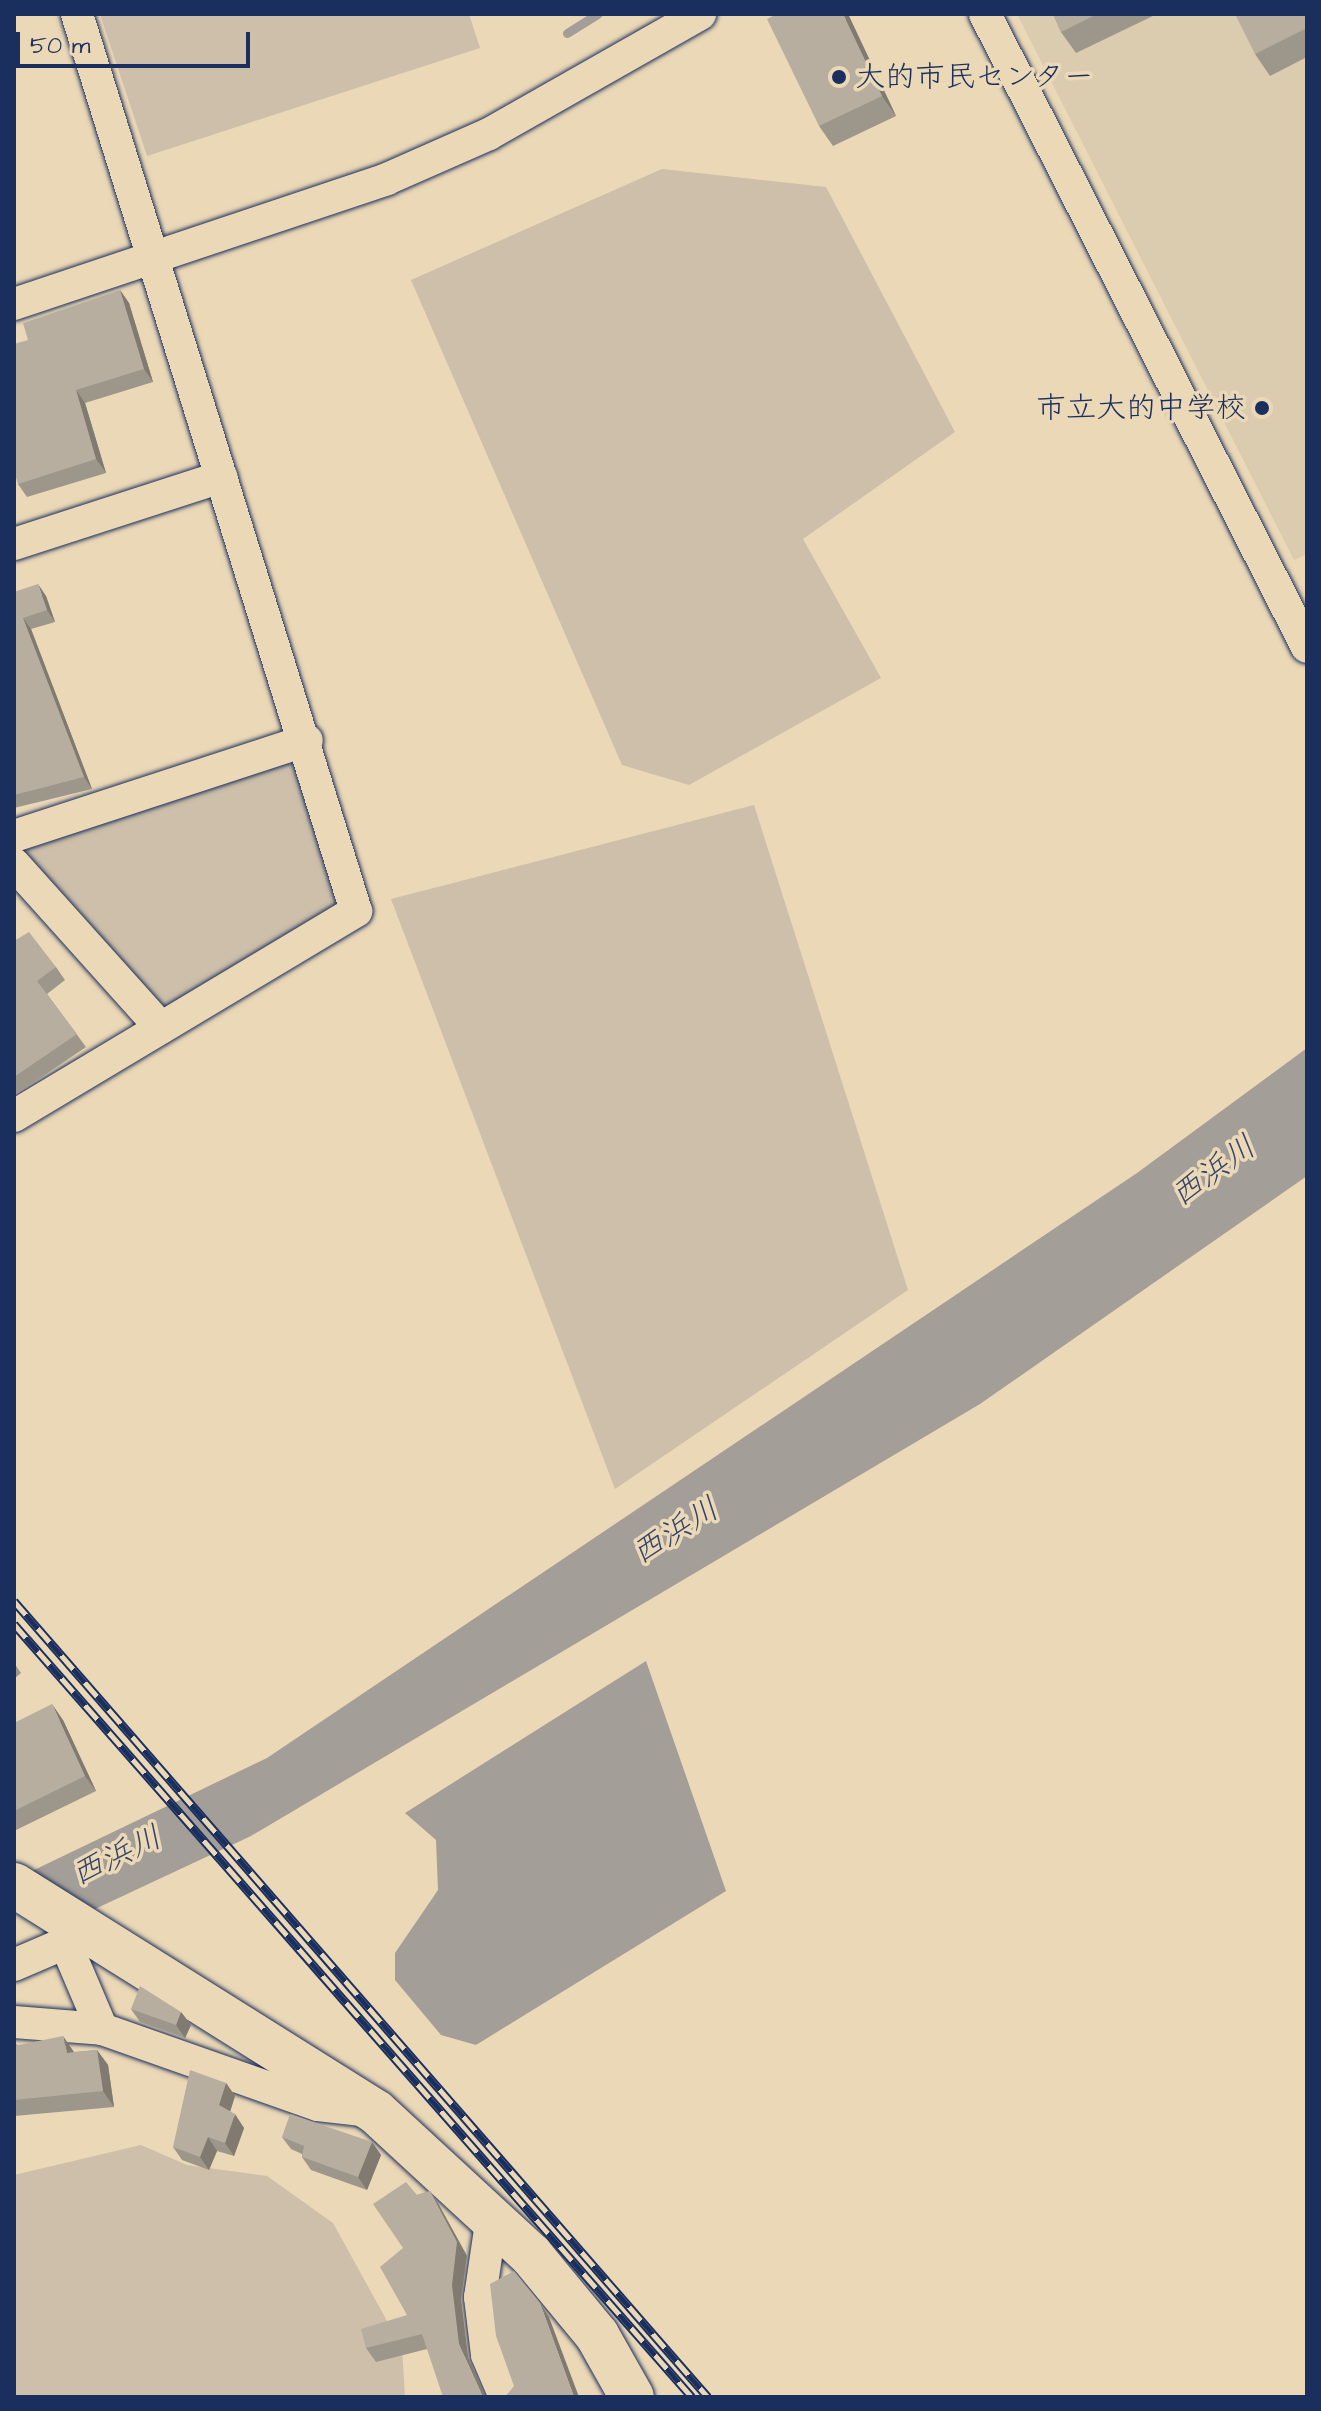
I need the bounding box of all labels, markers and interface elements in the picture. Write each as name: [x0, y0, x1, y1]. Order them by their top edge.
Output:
scale bar: [20, 16, 254, 66]
text: 50 m: [30, 29, 90, 63]
place label: 大的市民センター: [855, 59, 1095, 95]
marker: 大的市民センター: [830, 68, 848, 86]
place label: 市立大的中学校: [1036, 390, 1246, 426]
marker: 市立大的中学校: [1253, 399, 1271, 417]
water label: 西浜川: [1164, 1128, 1264, 1216]
water label: 西浜川: [625, 1490, 727, 1574]
water label: 西浜川: [65, 1819, 169, 1895]

